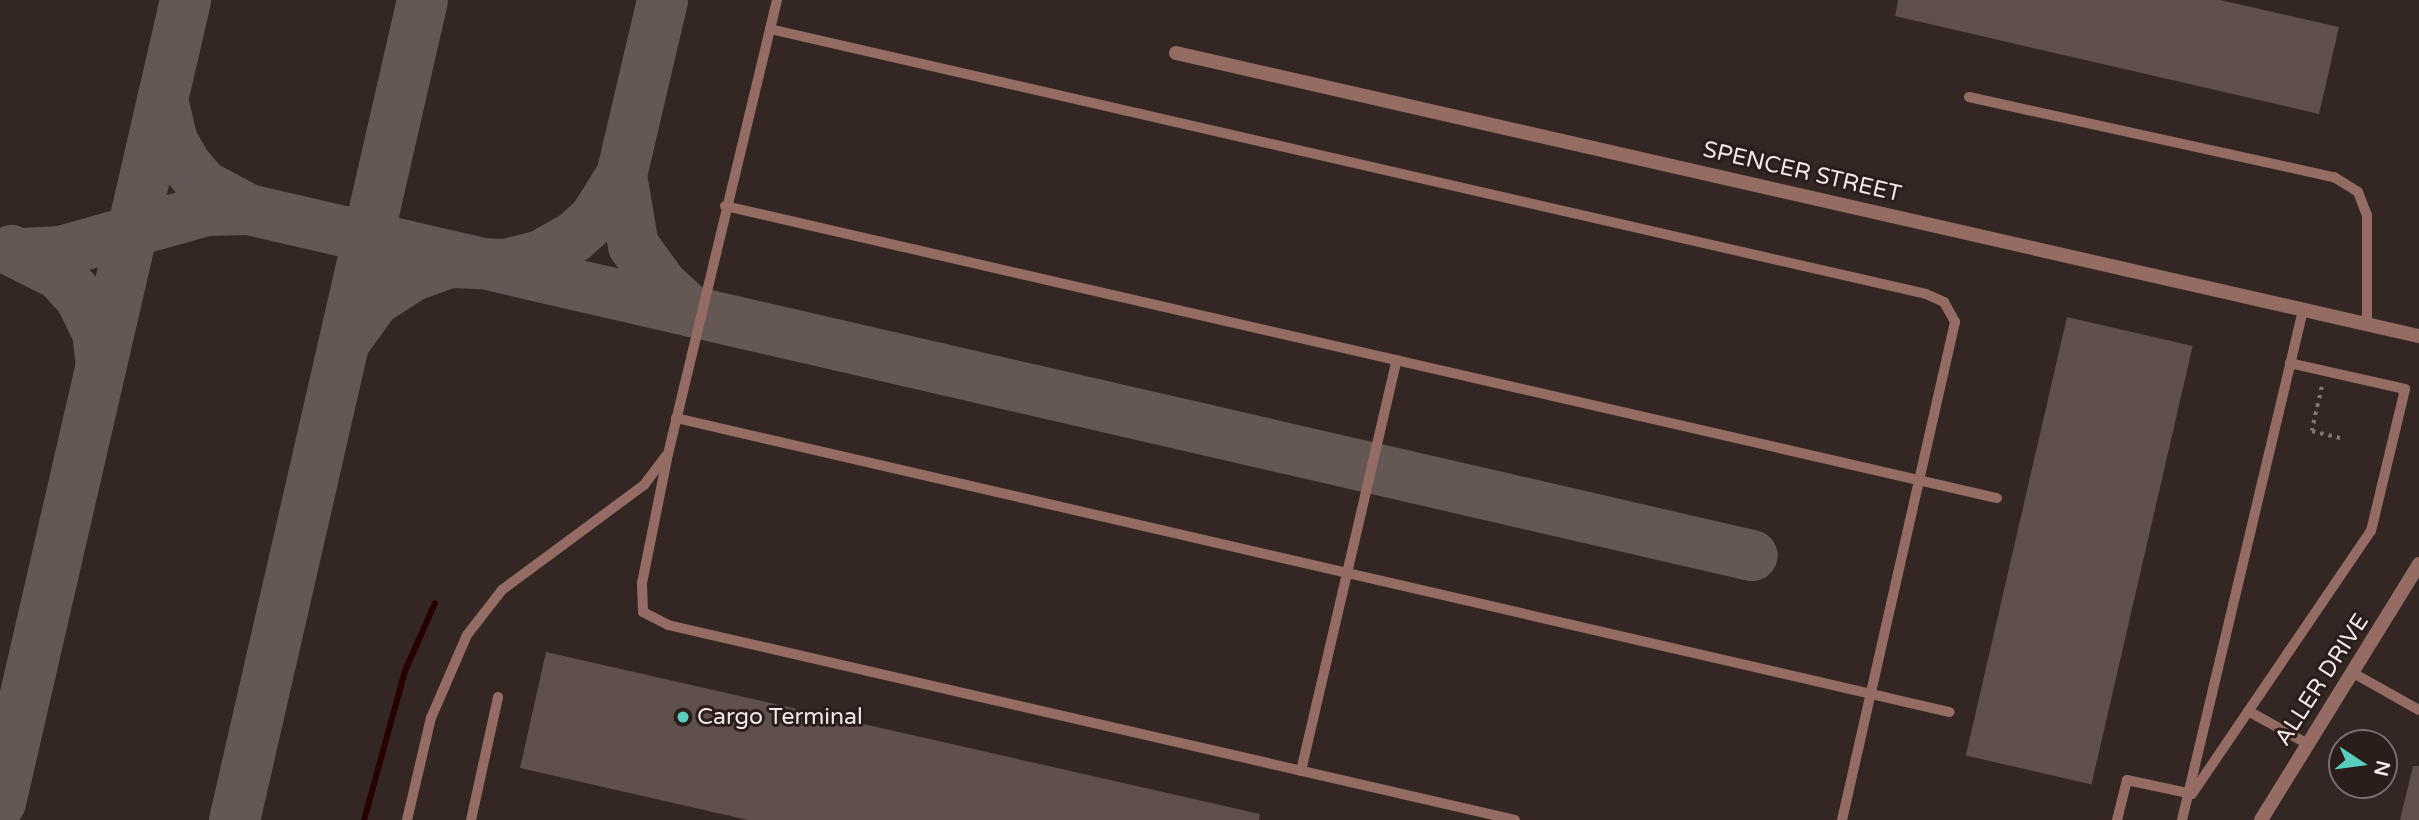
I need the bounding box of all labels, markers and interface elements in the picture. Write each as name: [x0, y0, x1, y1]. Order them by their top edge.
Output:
street label: SPENCER STREET: [1700, 136, 1904, 208]
street label: ALLER DRIVE: [2269, 609, 2375, 751]
place label: Cargo Terminal: [697, 703, 863, 731]
marker: Cargo Terminal: [675, 709, 691, 725]
north arrow: [2328, 729, 2398, 799]
text: N: [2369, 758, 2394, 778]

